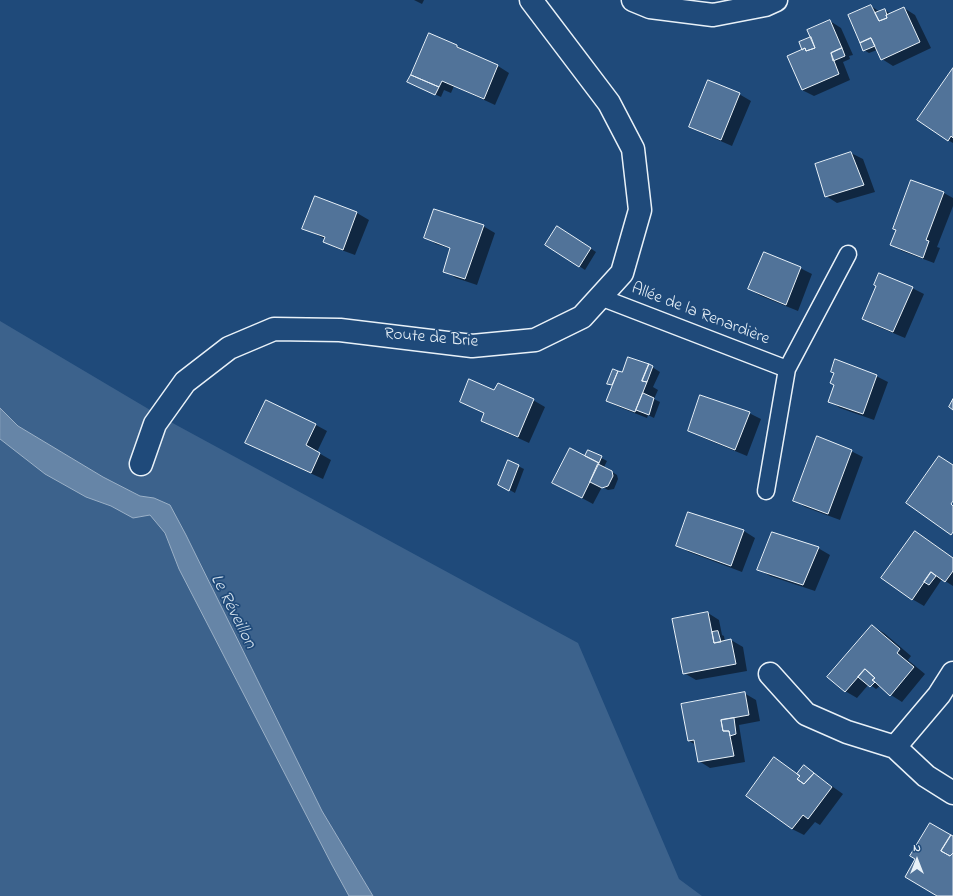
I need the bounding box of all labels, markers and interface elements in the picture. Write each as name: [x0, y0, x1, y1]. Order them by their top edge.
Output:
street label: Allée de la Renardière: [628, 279, 772, 351]
street label: Route de Brie: [383, 325, 479, 353]
water label: Le Réveillon: [204, 571, 260, 653]
north arrow: [897, 840, 937, 880]
text: N: [913, 840, 921, 856]

